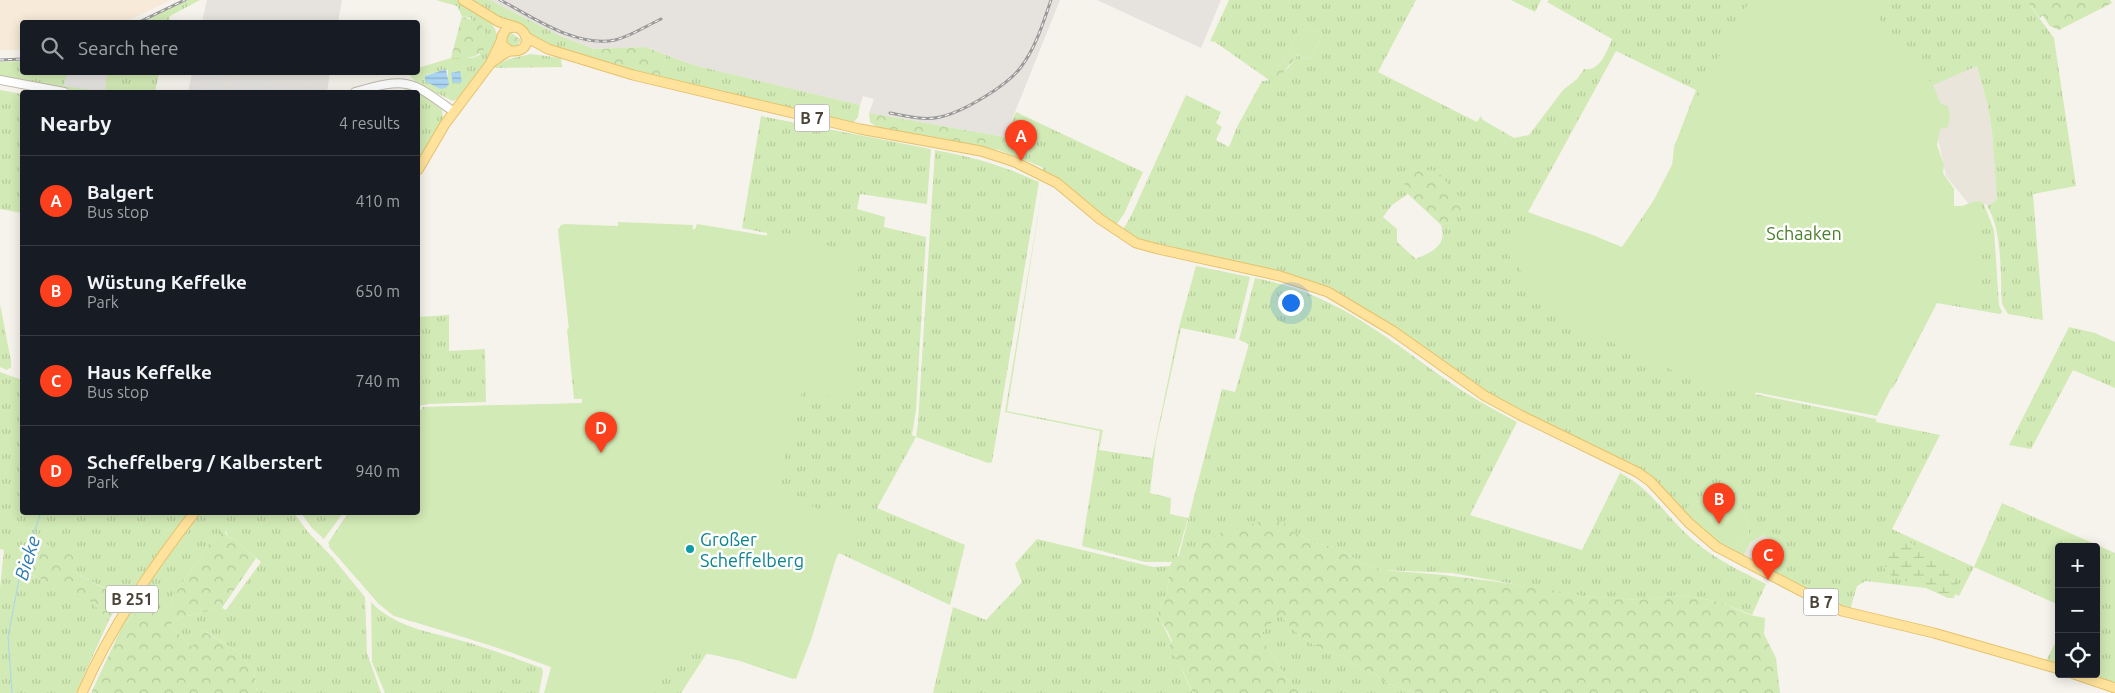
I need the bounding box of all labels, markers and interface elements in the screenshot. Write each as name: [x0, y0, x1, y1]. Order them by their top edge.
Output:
search box: [20, 20, 420, 75]
icon: search: [38, 34, 66, 62]
text: Search here: [78, 37, 178, 59]
road number: B 7: [794, 105, 830, 132]
text: Nearby: [40, 111, 111, 135]
text: 4 results: [339, 114, 400, 132]
pin: A: [1005, 120, 1037, 161]
text: Balgert: [87, 181, 154, 203]
text: A: [50, 192, 62, 210]
text: 410 m: [355, 192, 400, 210]
text: Bus stop: [87, 203, 149, 221]
park label: Schaaken: [1766, 223, 1842, 243]
text: Wüstung Keffelke: [87, 271, 247, 293]
text: B: [51, 282, 61, 300]
text: 650 m: [355, 282, 400, 300]
your location: [1278, 290, 1304, 316]
text: Park: [87, 293, 119, 311]
text: Haus Keffelke: [87, 361, 212, 383]
text: C: [51, 372, 61, 390]
text: 740 m: [355, 372, 400, 390]
text: Bus stop: [87, 383, 149, 401]
pin: D: [585, 412, 617, 453]
text: Scheffelberg / Kalberstert: [87, 451, 322, 473]
text: D: [50, 462, 62, 480]
text: 940 m: [355, 462, 400, 480]
text: Park: [87, 473, 119, 491]
pin: B: [1703, 483, 1735, 524]
place label: Großer Scheffelberg: [700, 529, 804, 570]
water label: Bieke: [10, 533, 44, 583]
pin: C: [1752, 539, 1784, 580]
marker: Großer Scheffelberg: [684, 543, 696, 555]
map controls: [2055, 543, 2100, 678]
button: +: [2055, 543, 2100, 588]
road number: B 251: [106, 586, 158, 612]
road number: B 7: [1804, 588, 1838, 616]
button: −: [2055, 588, 2100, 633]
button: locate: [2055, 633, 2100, 678]

